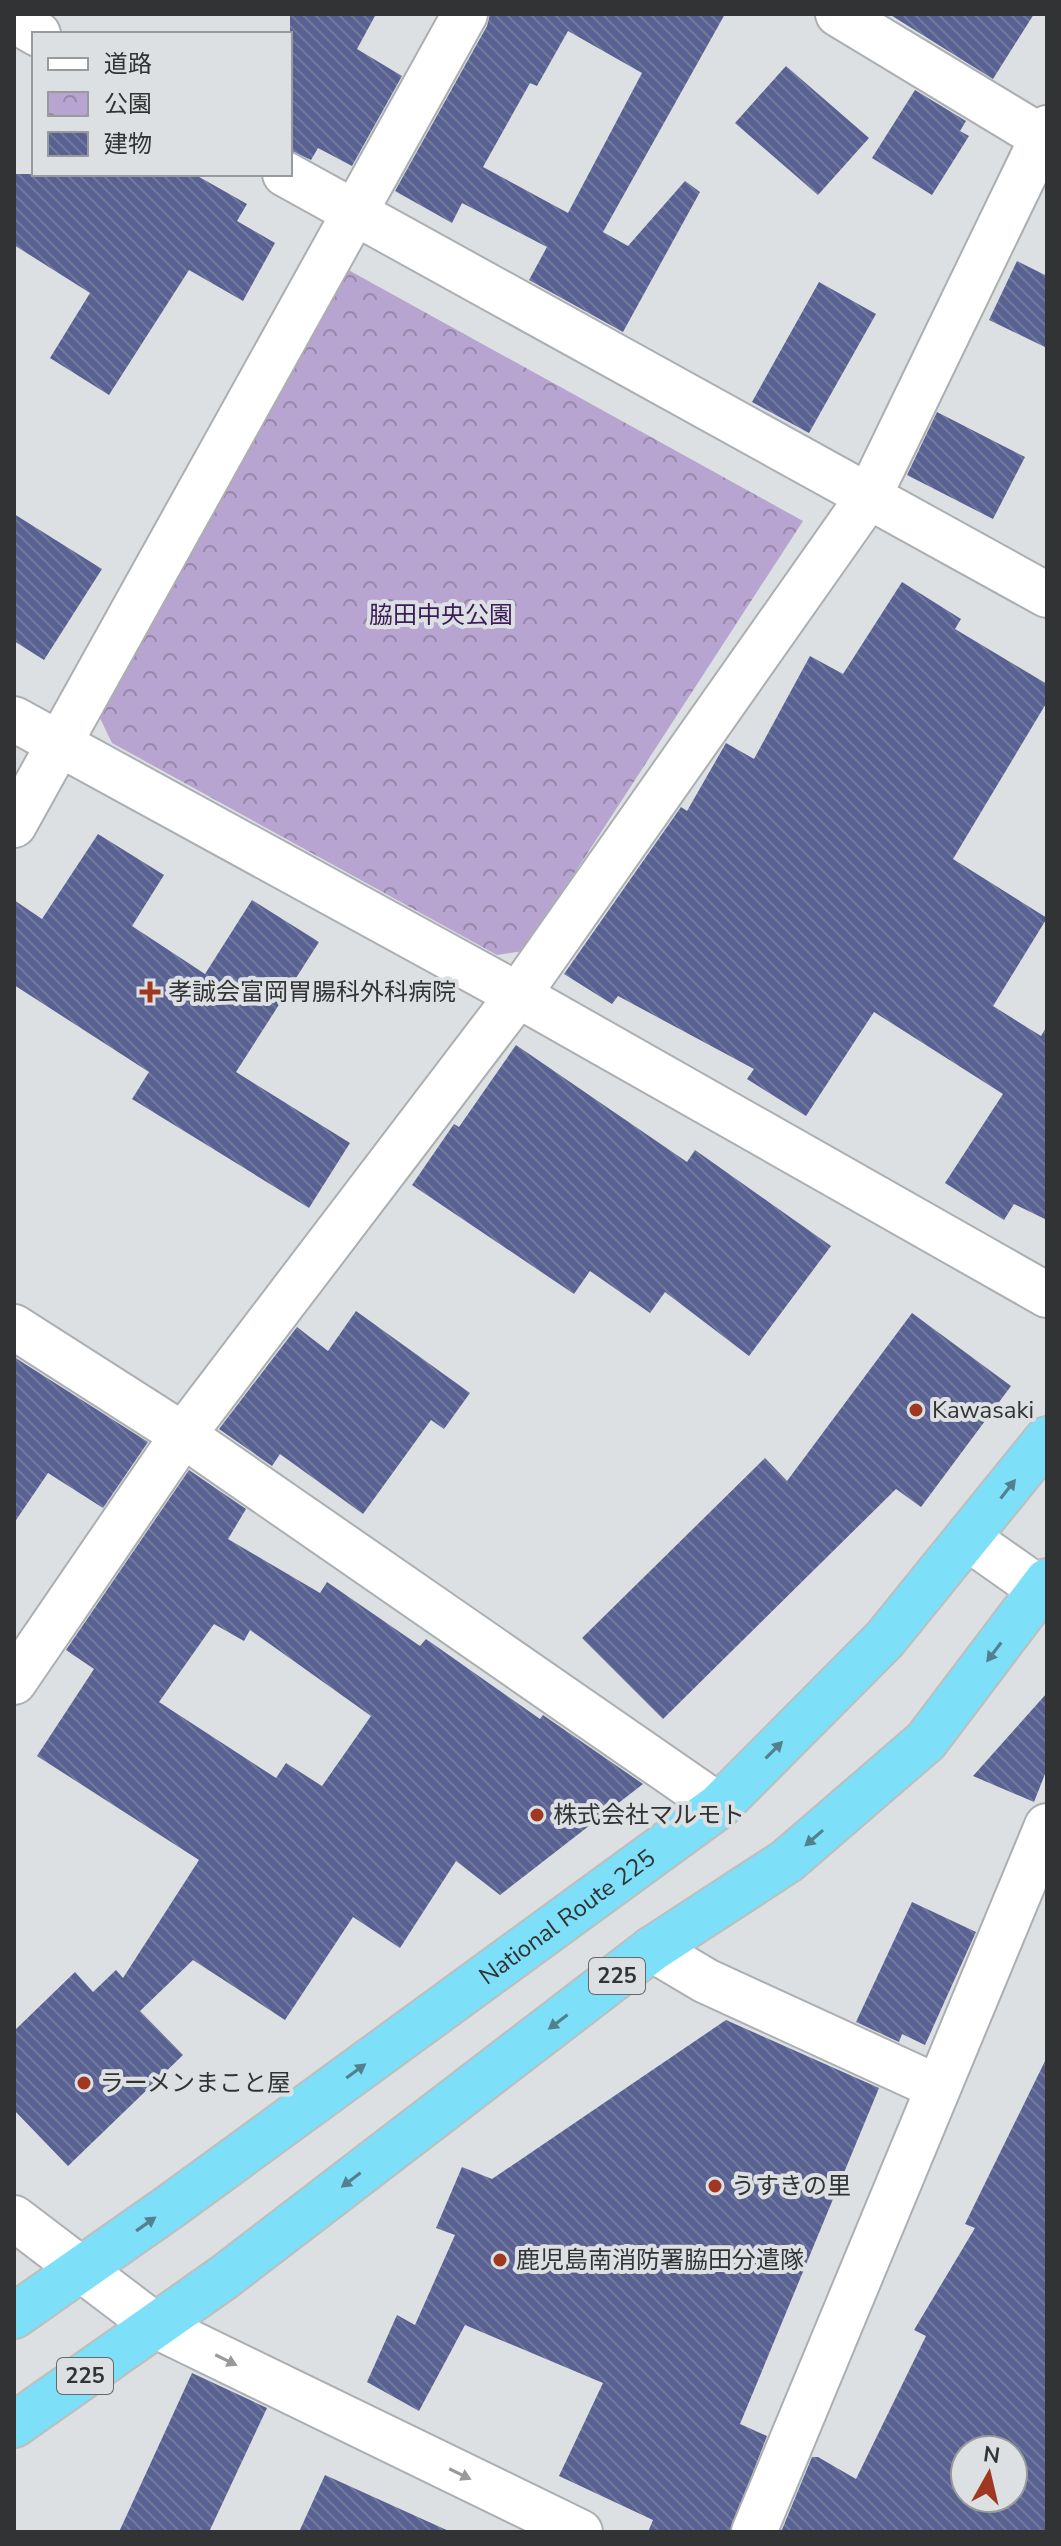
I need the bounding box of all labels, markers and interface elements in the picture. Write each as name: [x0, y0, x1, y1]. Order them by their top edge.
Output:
legend: [32, 32, 292, 176]
text: 道路: [104, 48, 152, 80]
text: 公園: [104, 88, 152, 120]
text: 建物: [104, 128, 152, 160]
park label: 脇田中央公園: [369, 599, 513, 631]
place label: 孝誠会富岡胃腸科外科病院: [168, 976, 456, 1008]
marker: 孝誠会富岡胃腸科外科病院: [139, 981, 161, 1003]
place label: Kawasaki: [932, 1394, 1034, 1426]
marker: Kawasaki: [907, 1401, 925, 1419]
one-way arrow: [999, 1479, 1015, 1499]
one-way arrow: [986, 1642, 1002, 1662]
one-way arrow: [765, 1741, 783, 1760]
place label: 株式会社マルモト: [553, 1799, 745, 1831]
marker: 株式会社マルモト: [528, 1806, 546, 1824]
one-way arrow: [804, 1828, 823, 1846]
street label: National Route 225: [473, 1844, 661, 1990]
road number: 225: [589, 1958, 645, 1994]
one-way arrow: [547, 2013, 568, 2029]
one-way arrow: [346, 2064, 367, 2079]
place label: ラーメンまこと屋: [100, 2067, 291, 2099]
marker: ラーメンまこと屋: [75, 2074, 93, 2092]
place label: うすきの里: [731, 2170, 851, 2202]
one-way arrow: [341, 2172, 361, 2188]
marker: うすきの里: [706, 2177, 724, 2195]
one-way arrow: [136, 2217, 157, 2232]
place label: 鹿児島南消防署脇田分遣隊: [516, 2244, 804, 2276]
marker: 鹿児島南消防署脇田分遣隊: [491, 2251, 509, 2269]
one-way arrow: [215, 2353, 238, 2367]
road number: 225: [57, 2358, 113, 2394]
north arrow: [949, 2434, 1029, 2514]
text: N: [981, 2439, 1002, 2471]
one-way arrow: [448, 2467, 472, 2481]

